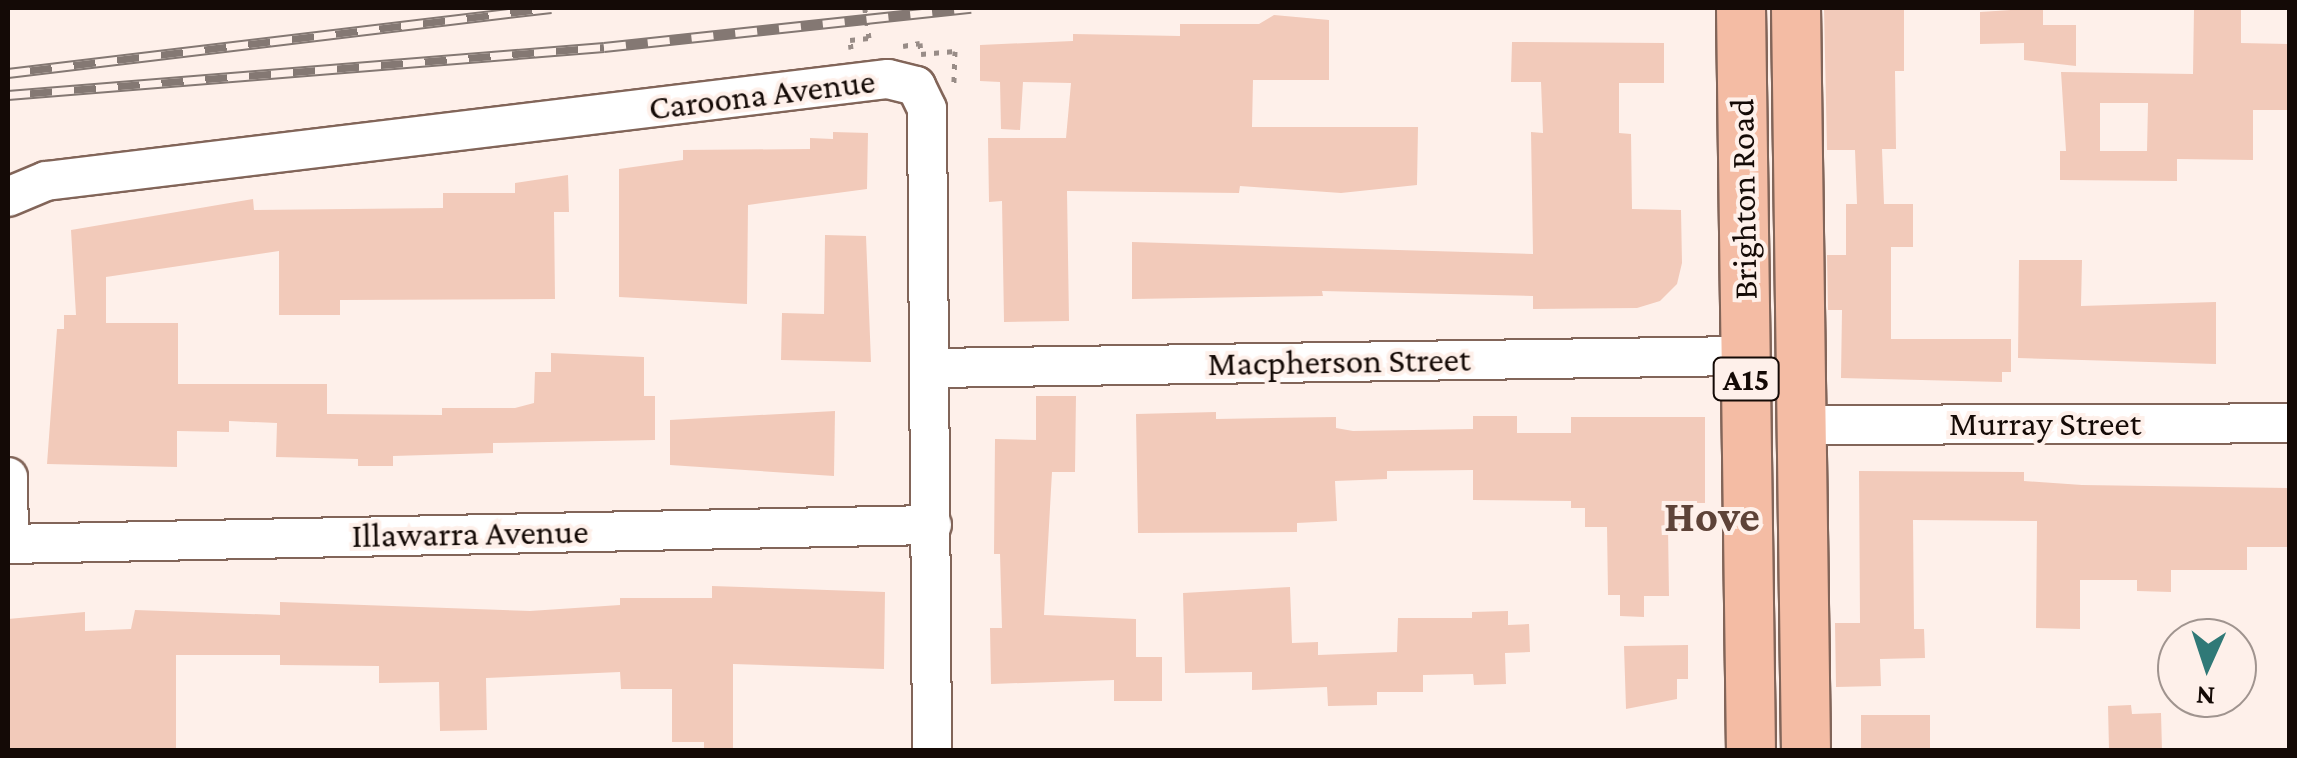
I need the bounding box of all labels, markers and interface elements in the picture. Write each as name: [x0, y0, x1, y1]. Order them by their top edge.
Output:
street label: Caroona Avenue: [646, 60, 878, 130]
street label: Brighton Road: [1721, 98, 1767, 300]
street label: Macpherson Street: [1207, 339, 1471, 385]
road number: A15: [1711, 352, 1781, 406]
street label: Murray Street: [1949, 403, 2141, 445]
district label: Hove: [1664, 490, 1760, 544]
street label: Illawarra Avenue: [351, 511, 589, 557]
north arrow: [2157, 618, 2257, 718]
text: N: [2195, 680, 2216, 712]

